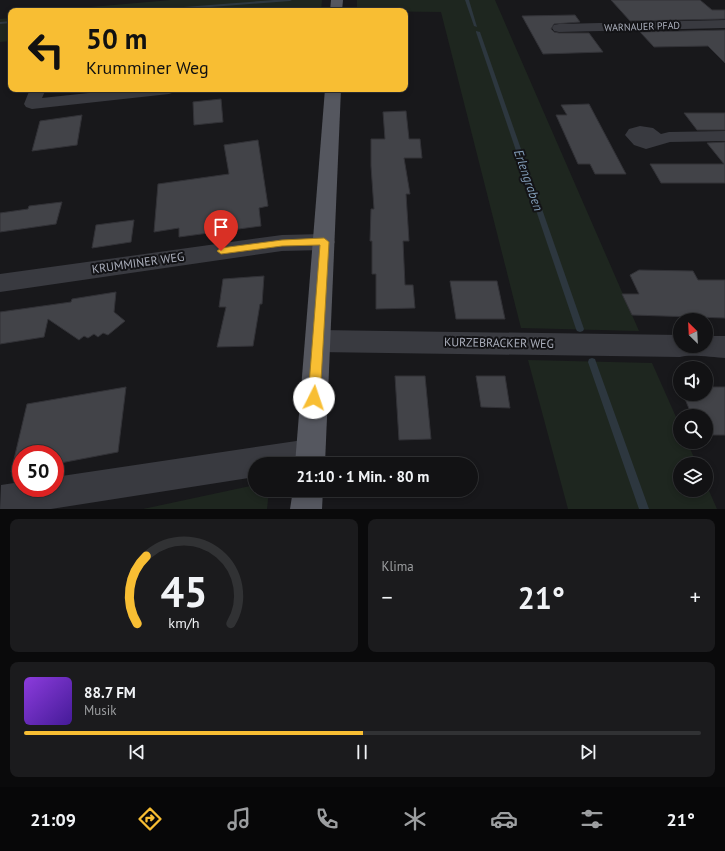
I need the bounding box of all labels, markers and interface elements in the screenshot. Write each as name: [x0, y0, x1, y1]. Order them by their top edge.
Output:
street label: WARNAUER PFAD: [604, 19, 680, 34]
text: 50 m: [86, 20, 147, 57]
icon: left: [20, 24, 72, 76]
text: Krumminer Weg: [86, 56, 209, 79]
water label: Erlengraben: [510, 147, 547, 213]
pin: [204, 210, 238, 251]
icon: arrive: [210, 216, 232, 238]
street label: KRUMMINER WEG: [91, 249, 185, 276]
north arrow: [673, 313, 713, 353]
map controls: [673, 313, 713, 497]
street label: KURZEBRACKER WEG: [444, 334, 554, 351]
button: sound: [673, 361, 713, 401]
position arrow: [293, 377, 335, 419]
button: search: [673, 409, 713, 449]
speed limit sign: 50: [12, 445, 64, 497]
button: layers: [673, 457, 713, 497]
text: 21:10 · 1 Min. · 80 m: [297, 467, 429, 486]
text: Klima: [382, 558, 414, 575]
text: 45: [160, 564, 207, 617]
text: 21°: [518, 578, 565, 617]
text: −: [382, 583, 393, 611]
text: +: [690, 583, 701, 611]
text: km/h: [168, 612, 199, 631]
text: 88.7 FM: [84, 683, 136, 702]
text: Musik: [84, 702, 116, 719]
icon: previous: [126, 741, 148, 763]
icon: pause: [351, 741, 373, 763]
icon: next: [577, 741, 599, 763]
icon: directions: [136, 805, 164, 833]
icon: music: [225, 805, 253, 833]
icon: phone: [313, 805, 341, 833]
icon: climate: [401, 805, 429, 833]
icon: car: [490, 805, 518, 833]
icon: filters: [578, 805, 606, 833]
text: 21:09: [30, 808, 76, 831]
text: 21°: [666, 808, 695, 831]

